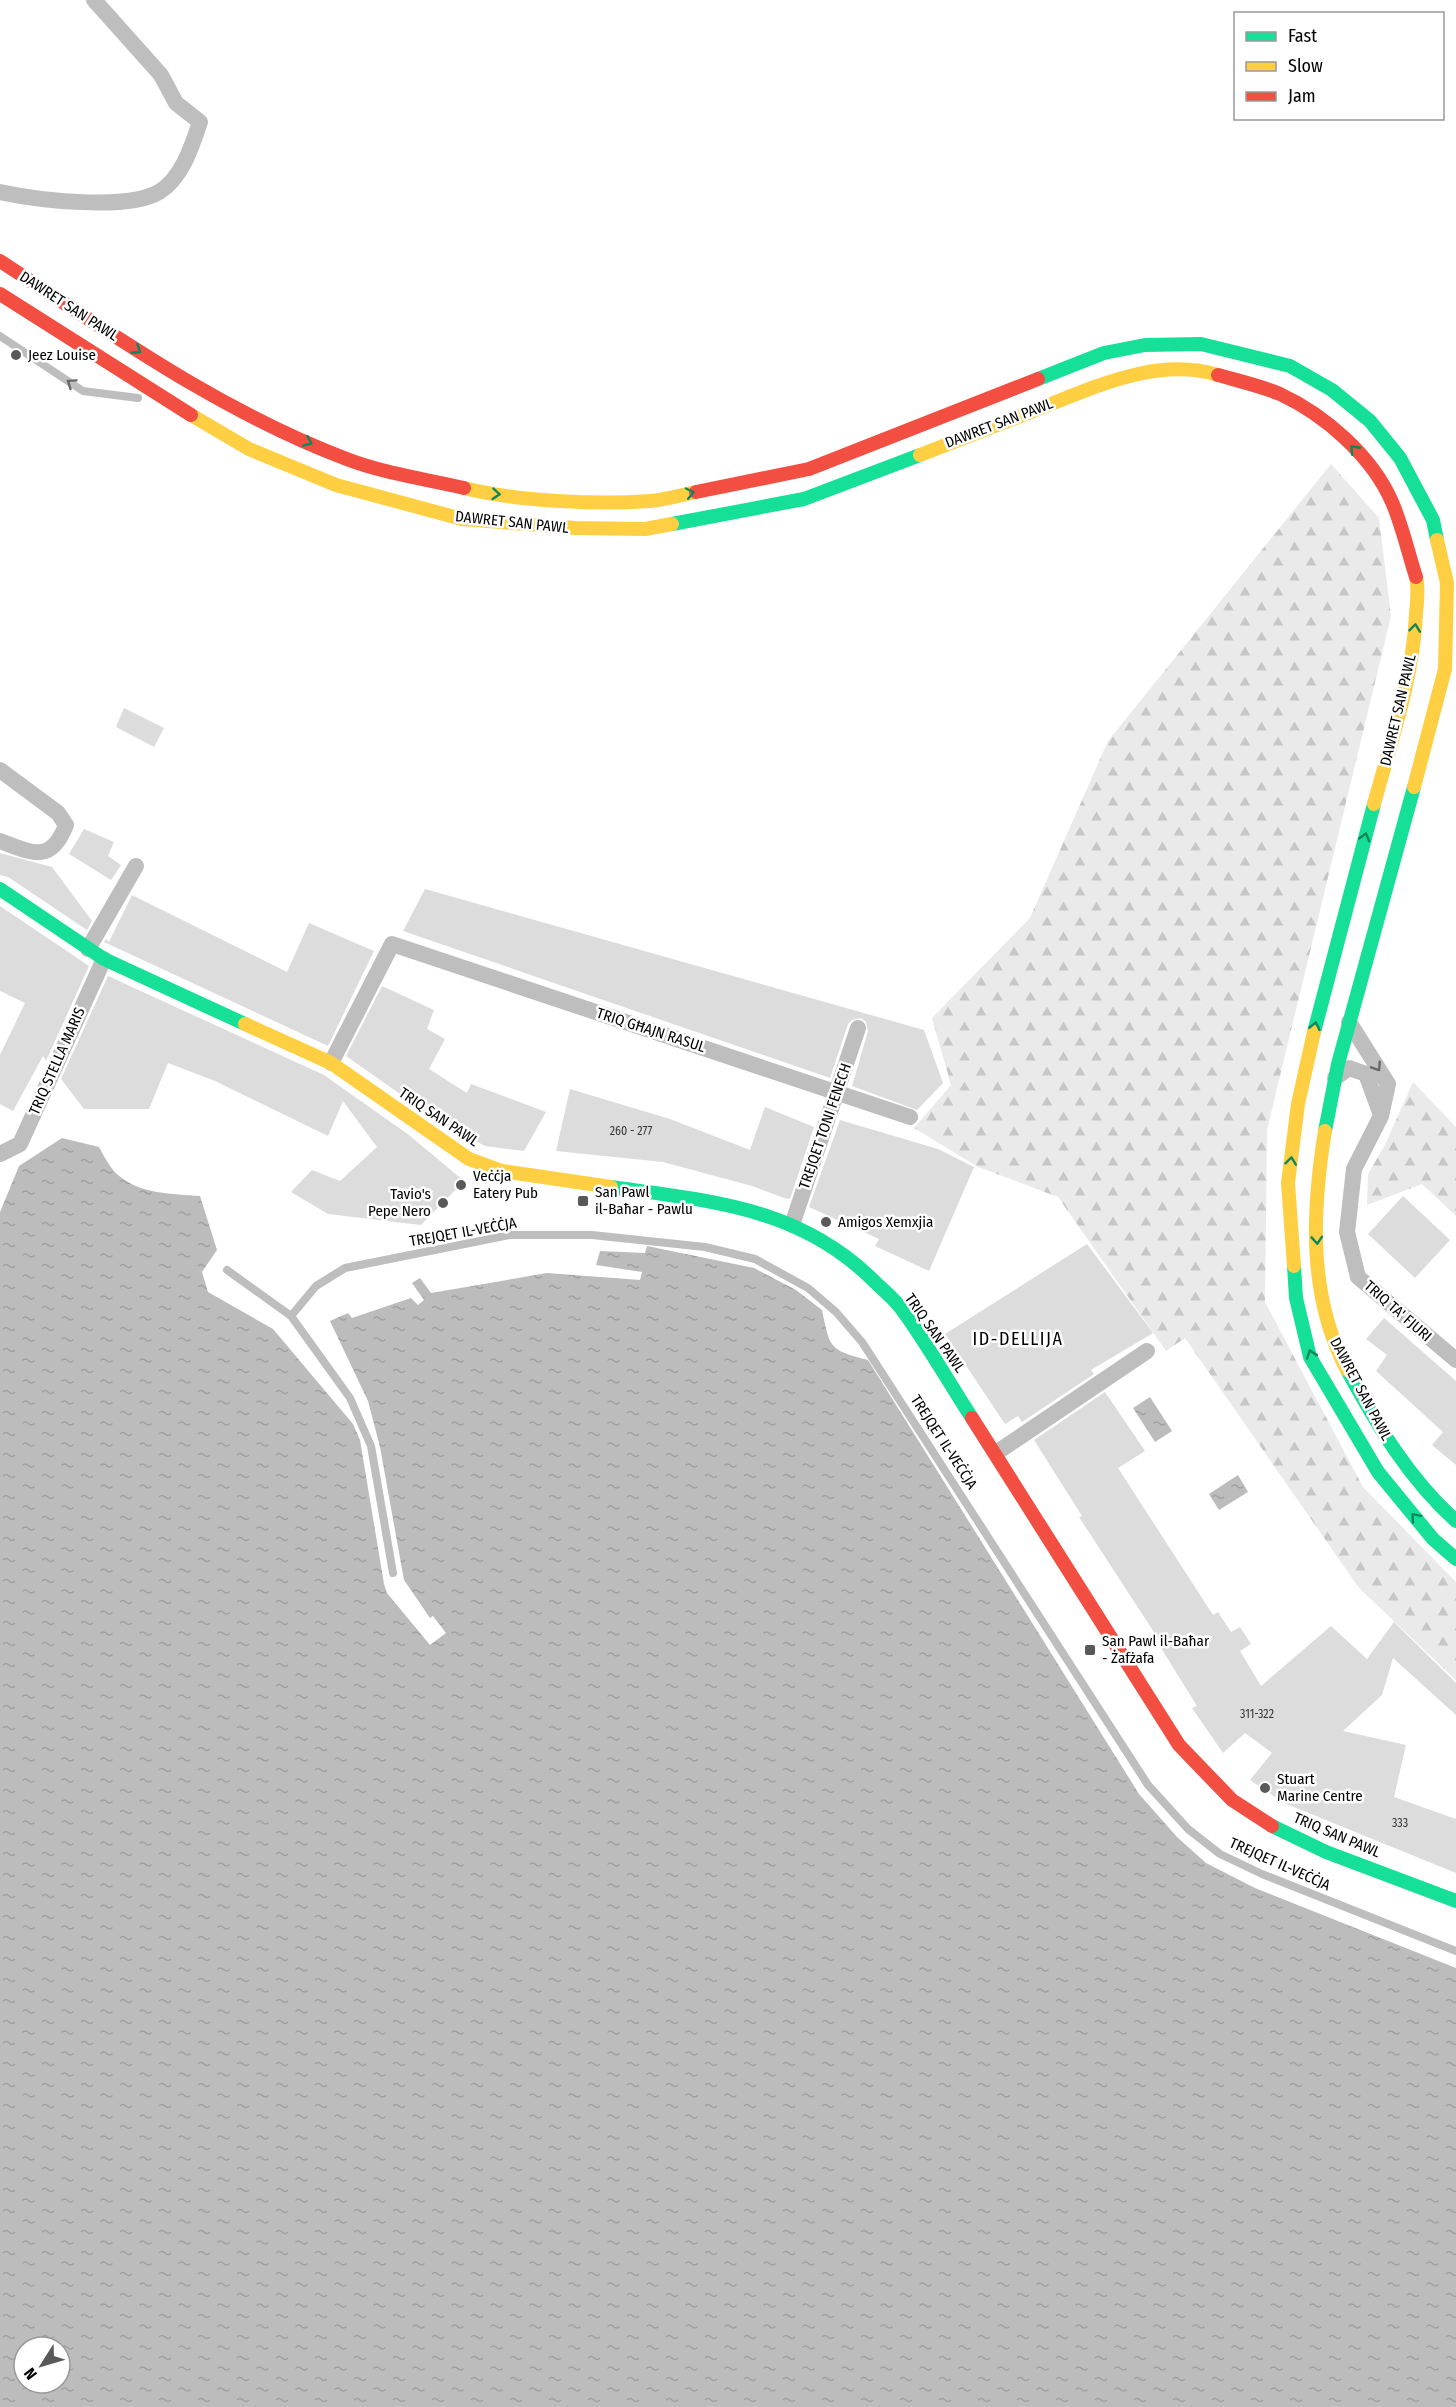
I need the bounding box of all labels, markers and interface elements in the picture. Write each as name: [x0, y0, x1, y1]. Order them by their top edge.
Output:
legend: [1234, 12, 1444, 120]
text: Fast: [1288, 25, 1317, 47]
text: Slow: [1288, 55, 1323, 77]
text: Jam: [1288, 85, 1316, 107]
street label: DAWRET SAN PAWL: [16, 267, 122, 345]
one-way arrow: [130, 343, 141, 354]
place label: Jeez Louise: [28, 346, 96, 364]
marker: Jeez Louise: [9, 348, 23, 362]
one-way arrow: [67, 379, 78, 390]
street label: DAWRET SAN PAWL: [943, 394, 1056, 452]
one-way arrow: [302, 435, 313, 447]
one-way arrow: [1350, 446, 1361, 456]
one-way arrow: [491, 487, 500, 500]
one-way arrow: [684, 487, 694, 500]
street label: DAWRET SAN PAWL: [454, 507, 570, 537]
one-way arrow: [1408, 623, 1421, 632]
street label: DAWRET SAN PAWL: [1376, 652, 1420, 768]
one-way arrow: [1358, 833, 1370, 843]
street label: TRIQ STELLA MARIS: [25, 1004, 89, 1118]
street label: TRIQ GĦAJN RASUL: [594, 1004, 708, 1056]
one-way arrow: [1308, 1021, 1321, 1031]
one-way arrow: [1369, 1060, 1380, 1071]
street label: TREJQET TONI FENECH: [795, 1061, 855, 1191]
street label: TRIQ SAN PAWL: [396, 1084, 483, 1151]
house number: 260 - 277: [610, 1124, 652, 1138]
one-way arrow: [1284, 1157, 1296, 1166]
place label: Veċċja Eatery Pub: [473, 1167, 538, 1202]
marker: Veċċja Eatery Pub: [454, 1178, 468, 1192]
place label: San Pawl il-Baħar - Pawlu: [595, 1183, 693, 1218]
place label: Tavio's Pepe Nero: [368, 1185, 431, 1220]
marker: San Pawl il-Baħar - Pawlu: [576, 1194, 590, 1208]
marker: Tavio's Pepe Nero: [436, 1196, 450, 1210]
place label: Amigos Xemxjia: [838, 1213, 933, 1231]
street label: TREJQET IL-VEĊĊJA: [408, 1214, 518, 1250]
marker: Amigos Xemxjia: [819, 1215, 833, 1229]
one-way arrow: [1310, 1236, 1323, 1245]
street label: TRIQ TA' FJURI: [1361, 1277, 1435, 1345]
street label: TRIQ SAN PAWL: [901, 1290, 969, 1376]
district label: ID-DELLIJA: [973, 1328, 1063, 1350]
street label: DAWRET SAN PAWL: [1326, 1334, 1396, 1444]
one-way arrow: [1305, 1349, 1318, 1360]
street label: TREJQET IL-VEĊĊJA: [907, 1392, 981, 1493]
one-way arrow: [1412, 1513, 1423, 1524]
place label: San Pawl il-Baħar - Żafżafa: [1102, 1632, 1210, 1667]
marker: San Pawl il-Baħar - Żafżafa: [1083, 1643, 1097, 1657]
house number: 311-322: [1240, 1707, 1274, 1721]
place label: Stuart Marine Centre: [1277, 1770, 1363, 1805]
marker: Stuart Marine Centre: [1258, 1781, 1272, 1795]
street label: TRIQ SAN PAWL: [1291, 1809, 1383, 1862]
house number: 333: [1392, 1816, 1408, 1830]
street label: TREJQET IL-VEĊĊJA: [1227, 1834, 1333, 1894]
north arrow: [12, 2335, 72, 2395]
text: N: [20, 2364, 41, 2383]

